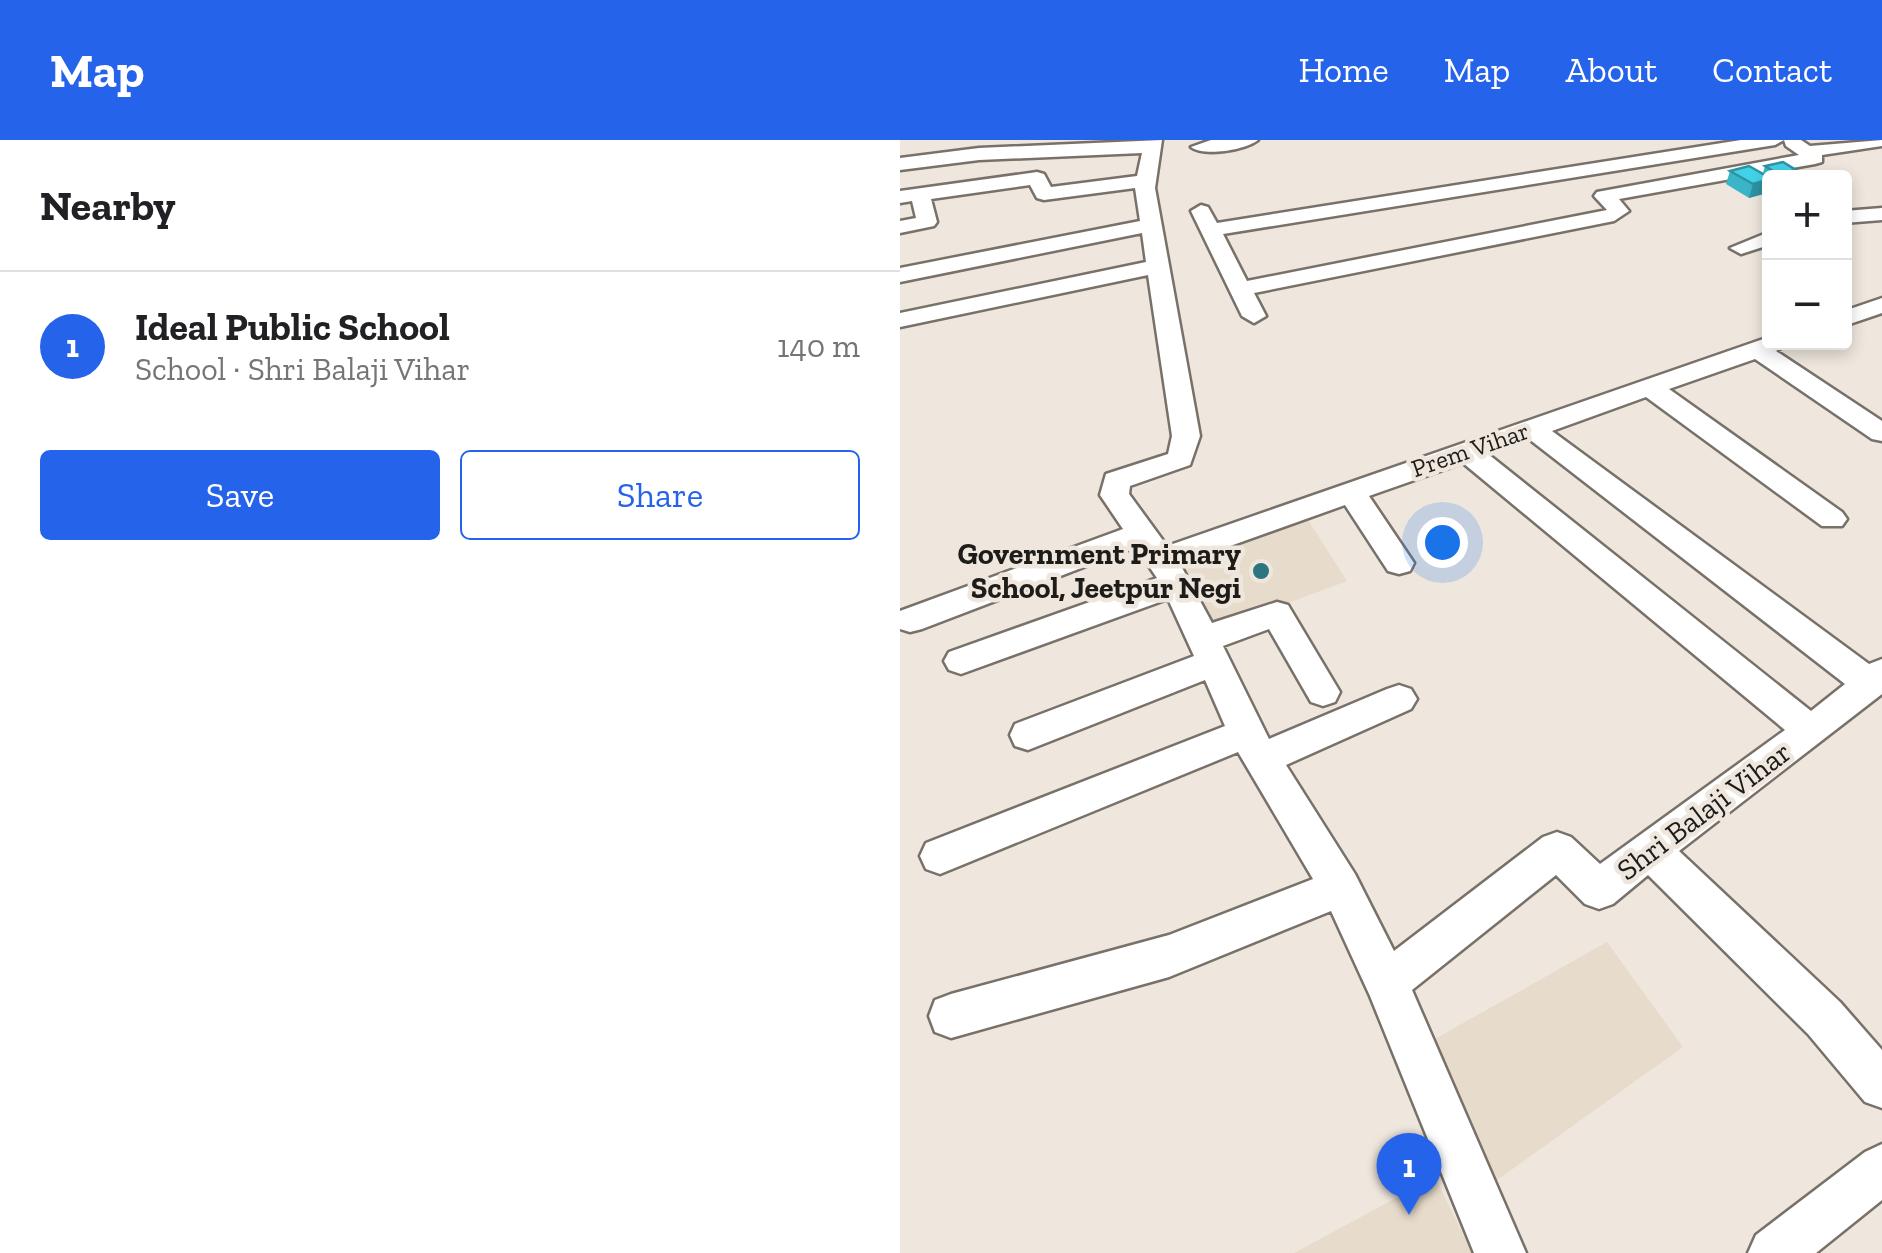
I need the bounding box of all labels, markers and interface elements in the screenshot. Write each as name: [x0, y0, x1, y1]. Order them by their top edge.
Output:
text: Map: [50, 42, 145, 99]
text: Home: [1298, 49, 1389, 91]
text: Map: [1444, 49, 1510, 91]
text: About: [1565, 49, 1657, 91]
text: Contact: [1712, 49, 1832, 91]
map controls: [1762, 170, 1852, 350]
button: +: [1762, 170, 1852, 260]
text: Nearby: [40, 180, 176, 231]
button: −: [1762, 260, 1852, 350]
text: Ideal Public School: [135, 304, 450, 350]
text: 1: [66, 327, 79, 365]
text: 140 m: [777, 327, 860, 365]
text: School · Shri Balaji Vihar: [135, 350, 470, 388]
street label: Prem Vihar: [1407, 415, 1533, 483]
button: Save: [40, 450, 440, 540]
button: Share: [460, 450, 860, 540]
your location: [1417, 517, 1468, 568]
place label: Government Primary School, Jeetpur Negi: [958, 536, 1241, 606]
marker: Government Primary School, Jeetpur Negi: [1250, 560, 1272, 582]
street label: Shri Balaji Vihar: [1610, 734, 1798, 888]
pin: 1: [1376, 1132, 1442, 1215]

